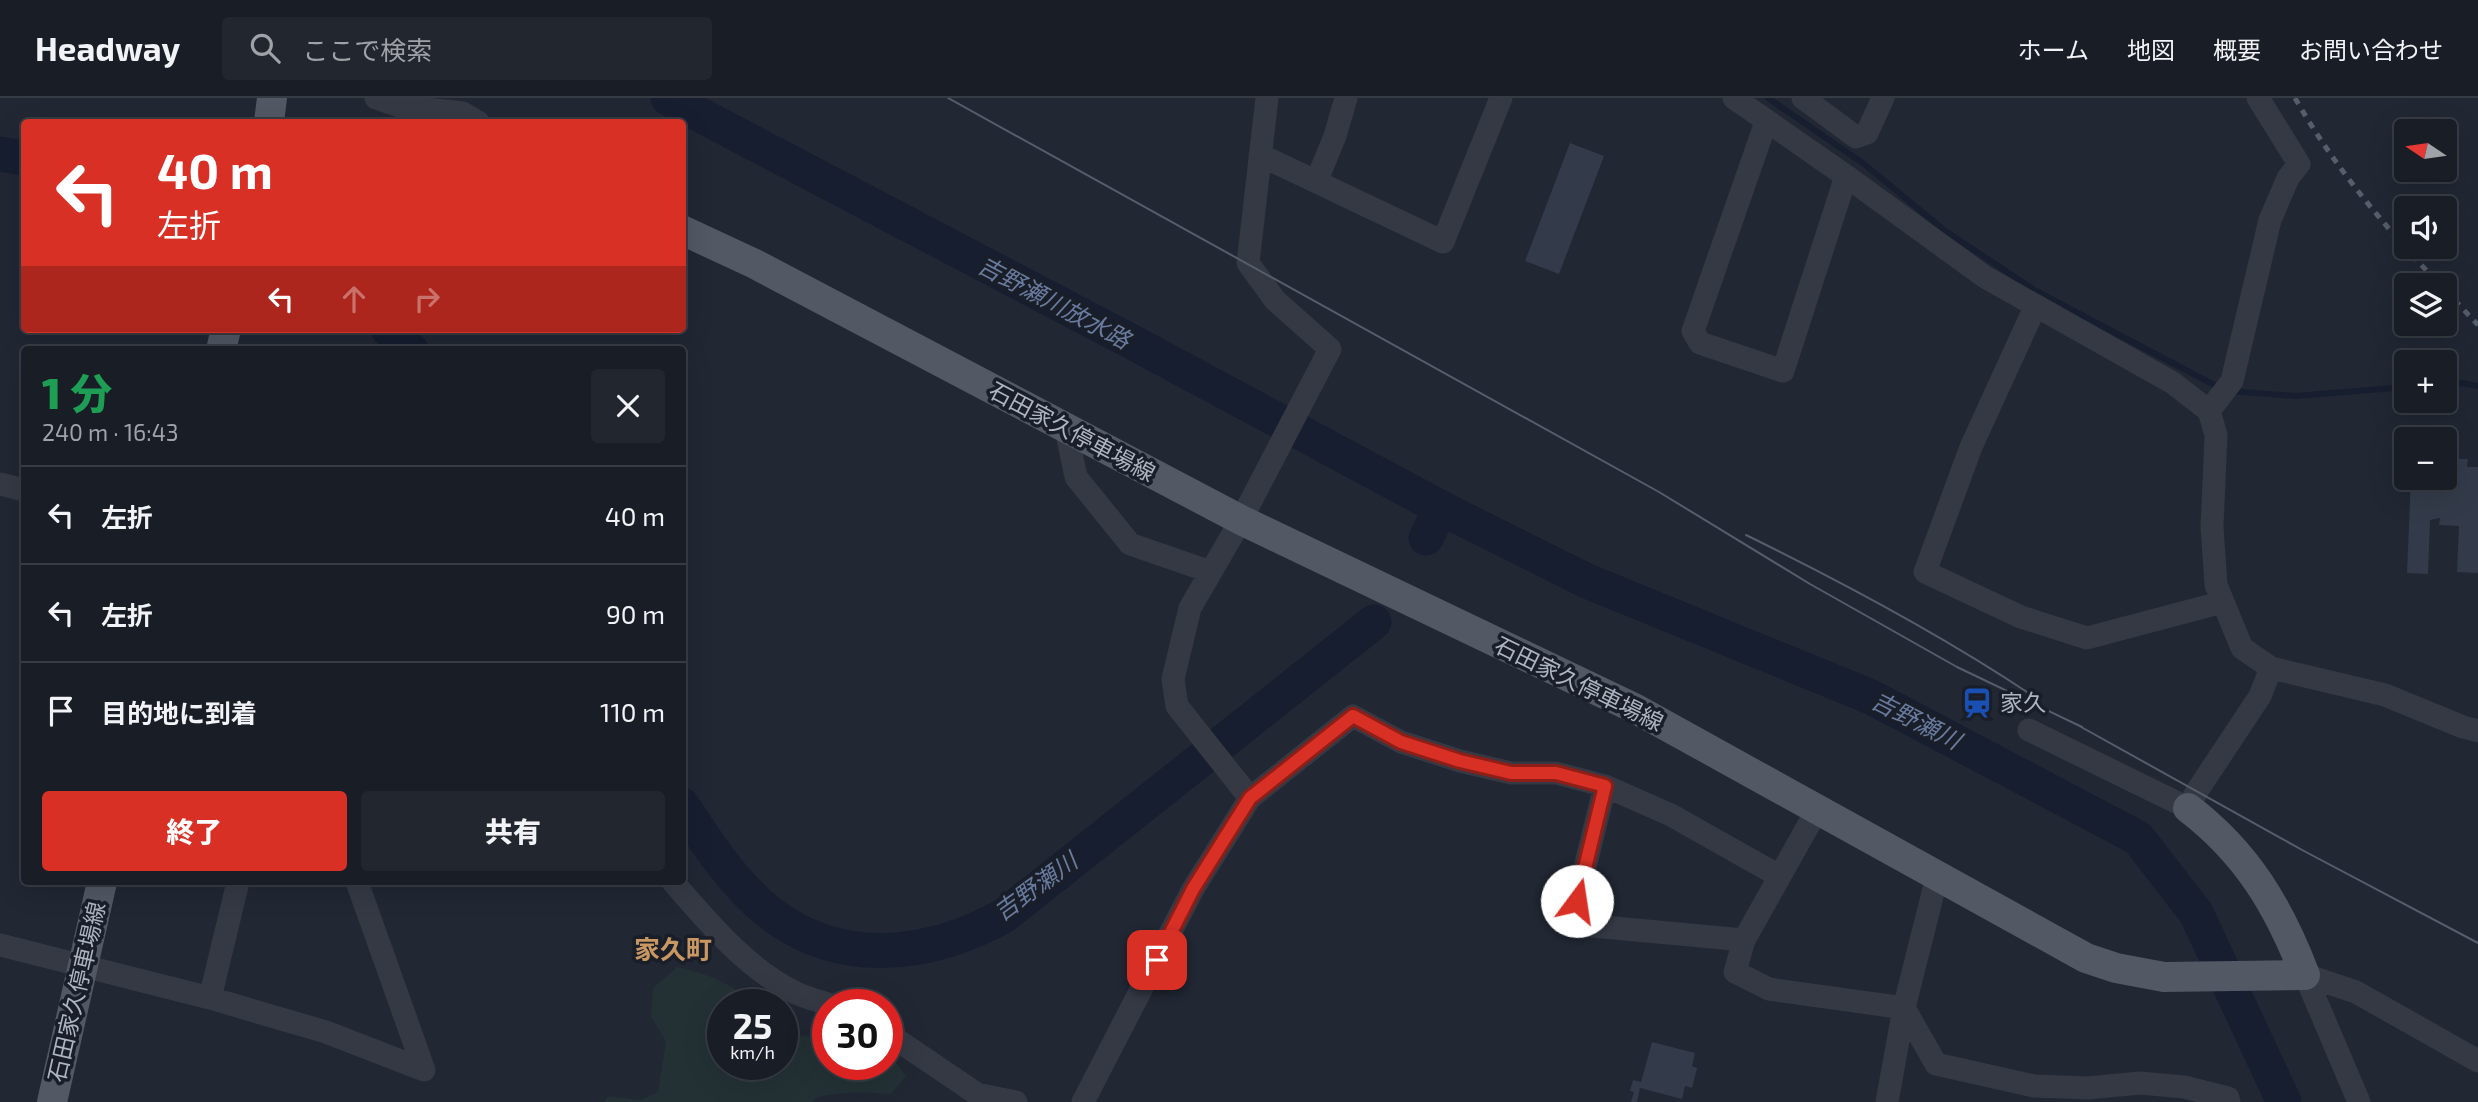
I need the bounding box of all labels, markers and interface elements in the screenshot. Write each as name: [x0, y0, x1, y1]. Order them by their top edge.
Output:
search box: [222, 17, 712, 80]
text: Headway: [35, 28, 180, 68]
icon: search: [246, 29, 284, 67]
text: ここで検索: [302, 34, 432, 65]
text: ホーム: [2018, 35, 2089, 64]
text: 地図: [2127, 35, 2175, 64]
text: 概要: [2213, 35, 2261, 64]
text: お問い合わせ: [2299, 35, 2443, 64]
north arrow: [2394, 119, 2457, 182]
map controls: [2394, 119, 2457, 490]
text: 40 m: [157, 140, 273, 199]
icon: left: [42, 147, 133, 238]
button: sound: [2394, 196, 2457, 259]
text: 左折: [157, 205, 221, 243]
water label: 吉野瀬川放水路: [974, 249, 1137, 355]
button: layers: [2394, 273, 2457, 336]
icon: left: [262, 280, 300, 318]
icon: ahead: [335, 280, 373, 318]
icon: right: [408, 280, 446, 318]
button: +: [2394, 350, 2457, 413]
text: 1 分: [42, 367, 112, 417]
button: close: [591, 369, 665, 443]
street label: 石田家久停車場線: [985, 376, 1160, 487]
text: 240 m · 16:43: [42, 418, 179, 446]
button: −: [2394, 427, 2457, 490]
icon: left: [42, 496, 80, 534]
text: 40 m: [605, 500, 665, 531]
text: 左折: [101, 501, 153, 532]
icon: left: [42, 594, 80, 632]
text: 90 m: [606, 598, 665, 629]
text: 左折: [101, 599, 153, 630]
street label: 石田家久停車場線: [1491, 630, 1668, 736]
water label: 吉野瀬川: [1867, 685, 1969, 756]
station icon: 家久: [1960, 686, 1994, 720]
place label: 家久: [2000, 688, 2046, 716]
icon: arrive: [42, 692, 80, 730]
text: 110 m: [600, 696, 665, 727]
text: 目的地に到着: [101, 697, 257, 728]
button: 終了: [42, 791, 347, 871]
button: 共有: [361, 791, 665, 871]
water label: 吉野瀬川: [988, 844, 1085, 926]
position arrow: [1540, 864, 1614, 938]
street label: 石田家久停車場線: [42, 899, 110, 1085]
pin: [1127, 930, 1187, 990]
district label: 家久町: [634, 933, 712, 964]
icon: arrive: [1138, 941, 1176, 979]
speed limit sign: 30: [812, 989, 903, 1080]
text: 25: [733, 1004, 772, 1046]
text: km/h: [730, 1041, 775, 1063]

